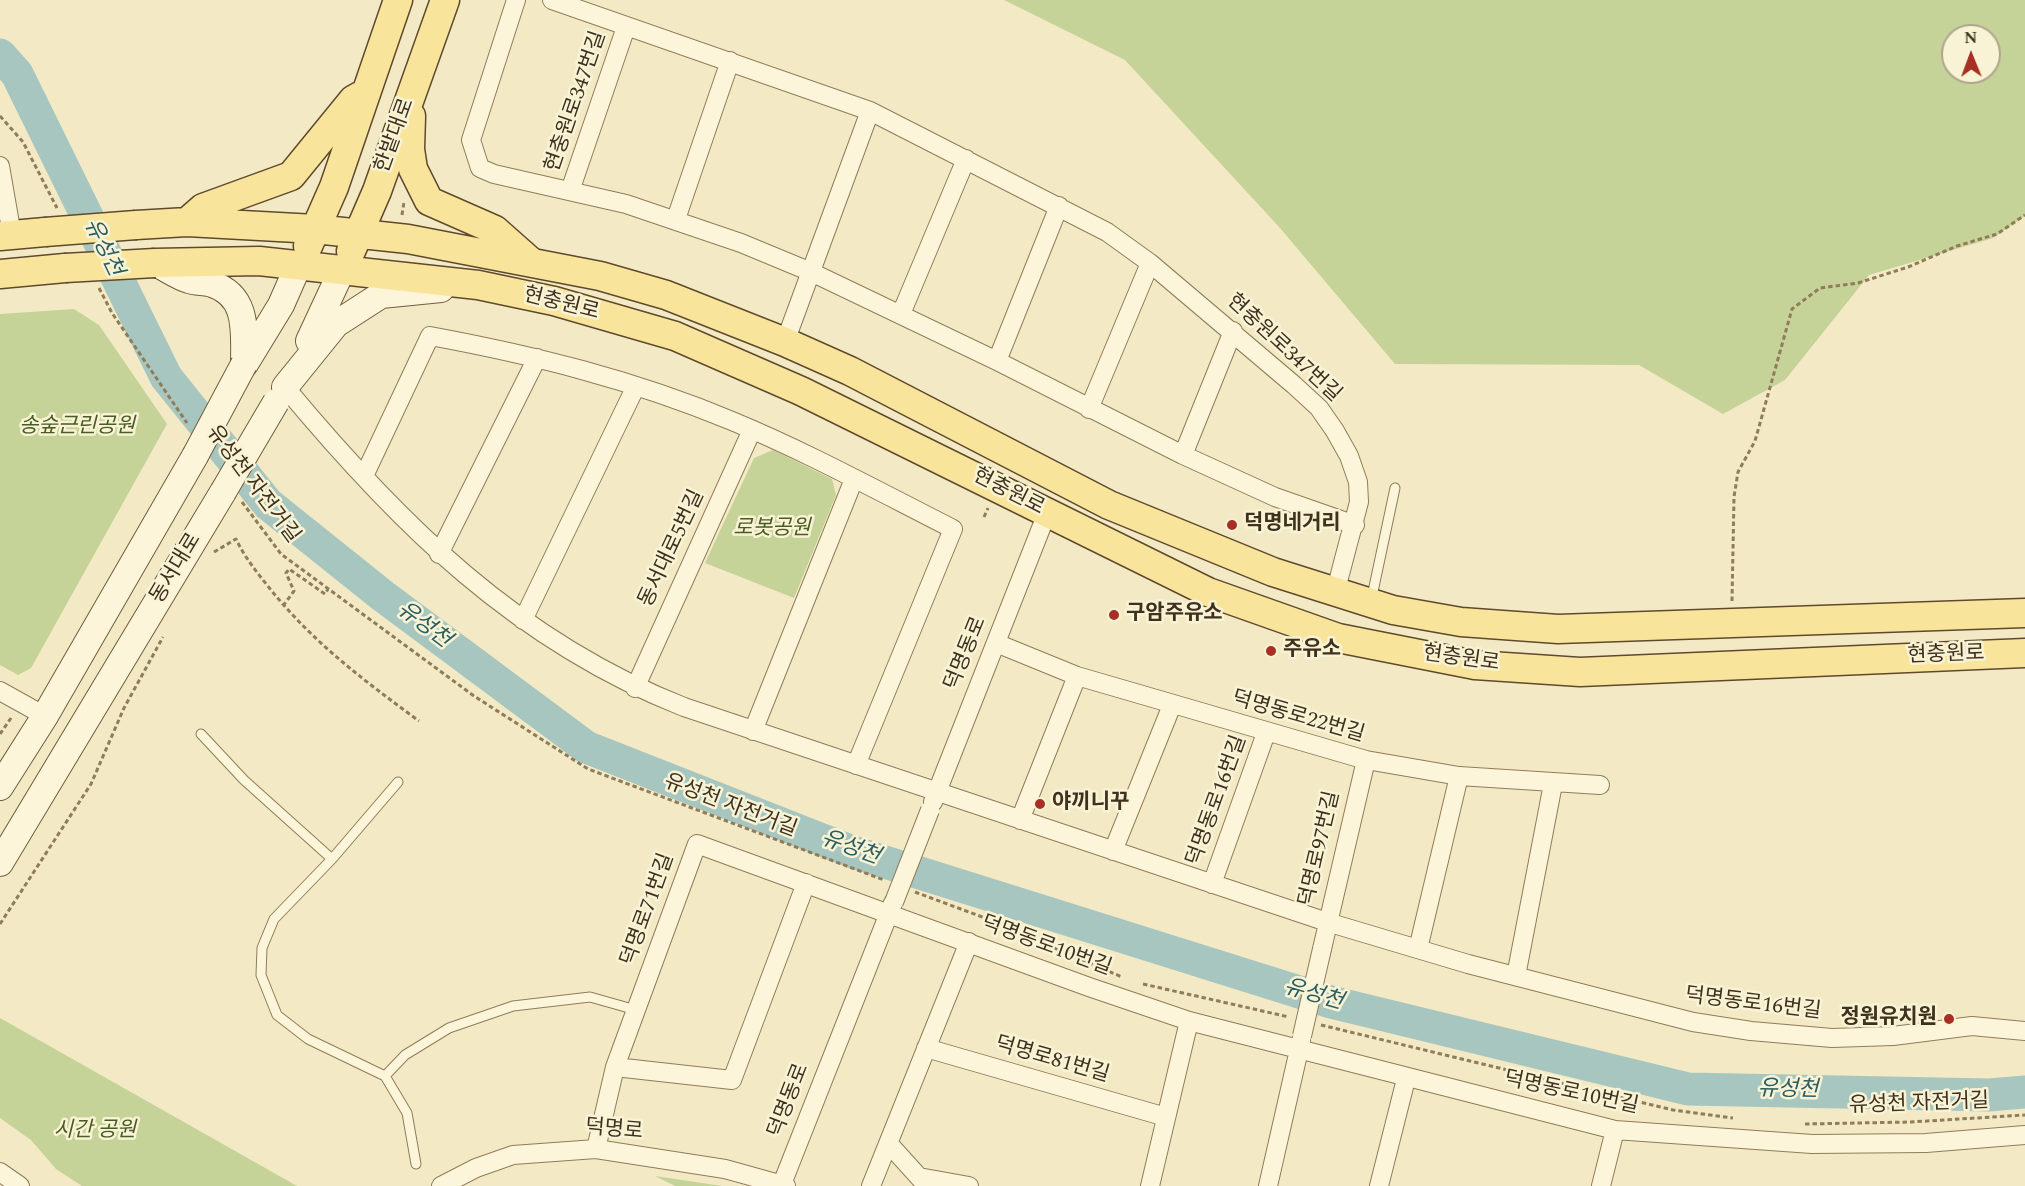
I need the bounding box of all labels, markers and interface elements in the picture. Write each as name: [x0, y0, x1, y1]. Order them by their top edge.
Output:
north arrow: [1941, 24, 2001, 84]
text: N: [1964, 26, 1977, 50]
street label: 현충원로347번길: [541, 28, 613, 176]
street label: 한밭대로: [371, 95, 421, 177]
water label: 유성천: [77, 215, 127, 281]
street label: 현충원로: [520, 283, 602, 327]
street label: 현충원로347번길: [1220, 290, 1346, 408]
park label: 송숲근린공원: [19, 415, 135, 441]
street label: 유성천 자전거길: [200, 421, 304, 549]
street label: 현충원로: [968, 464, 1048, 522]
street label: 동서대로5번길: [635, 486, 711, 612]
place label: 덕명네거리: [1244, 512, 1341, 538]
park label: 로봇공원: [733, 517, 811, 543]
marker: 덕명네거리: [1225, 518, 1239, 532]
street label: 동서대로: [146, 529, 208, 609]
water label: 유성천: [391, 597, 455, 655]
place label: 구암주유소: [1126, 602, 1223, 628]
marker: 구암주유소: [1107, 608, 1121, 622]
street label: 덕명동로: [941, 613, 993, 695]
place label: 주유소: [1283, 638, 1341, 664]
street label: 현충원로: [1421, 642, 1501, 678]
street label: 현충원로: [1907, 642, 1985, 670]
marker: 주유소: [1264, 644, 1278, 658]
street label: 덕명동로22번길: [1229, 687, 1367, 749]
street label: 덕명동로16번길: [1183, 732, 1253, 870]
street label: 유성천 자전거길: [660, 770, 800, 844]
street label: 덕명로97번길: [1295, 789, 1347, 909]
place label: 야끼니꾸: [1052, 791, 1129, 817]
marker: 야끼니꾸: [1033, 797, 1047, 811]
water label: 유성천: [817, 826, 883, 872]
street label: 덕명로71번길: [617, 850, 681, 970]
street label: 덕명동로10번길: [977, 912, 1115, 982]
water label: 유성천: [1280, 975, 1346, 1017]
street label: 덕명동로16번길: [1684, 984, 1822, 1026]
place label: 정원유치원: [1840, 1006, 1937, 1032]
marker: 정원유치원: [1942, 1012, 1956, 1026]
street label: 덕명로81번길: [992, 1033, 1112, 1089]
street label: 덕명동로: [764, 1060, 816, 1142]
street label: 덕명동로10번길: [1501, 1067, 1641, 1121]
water label: 유성천: [1757, 1077, 1819, 1105]
street label: 유성천 자전거길: [1848, 1090, 1990, 1120]
street label: 덕명로: [584, 1116, 644, 1146]
park label: 시간 공원: [54, 1119, 136, 1145]

